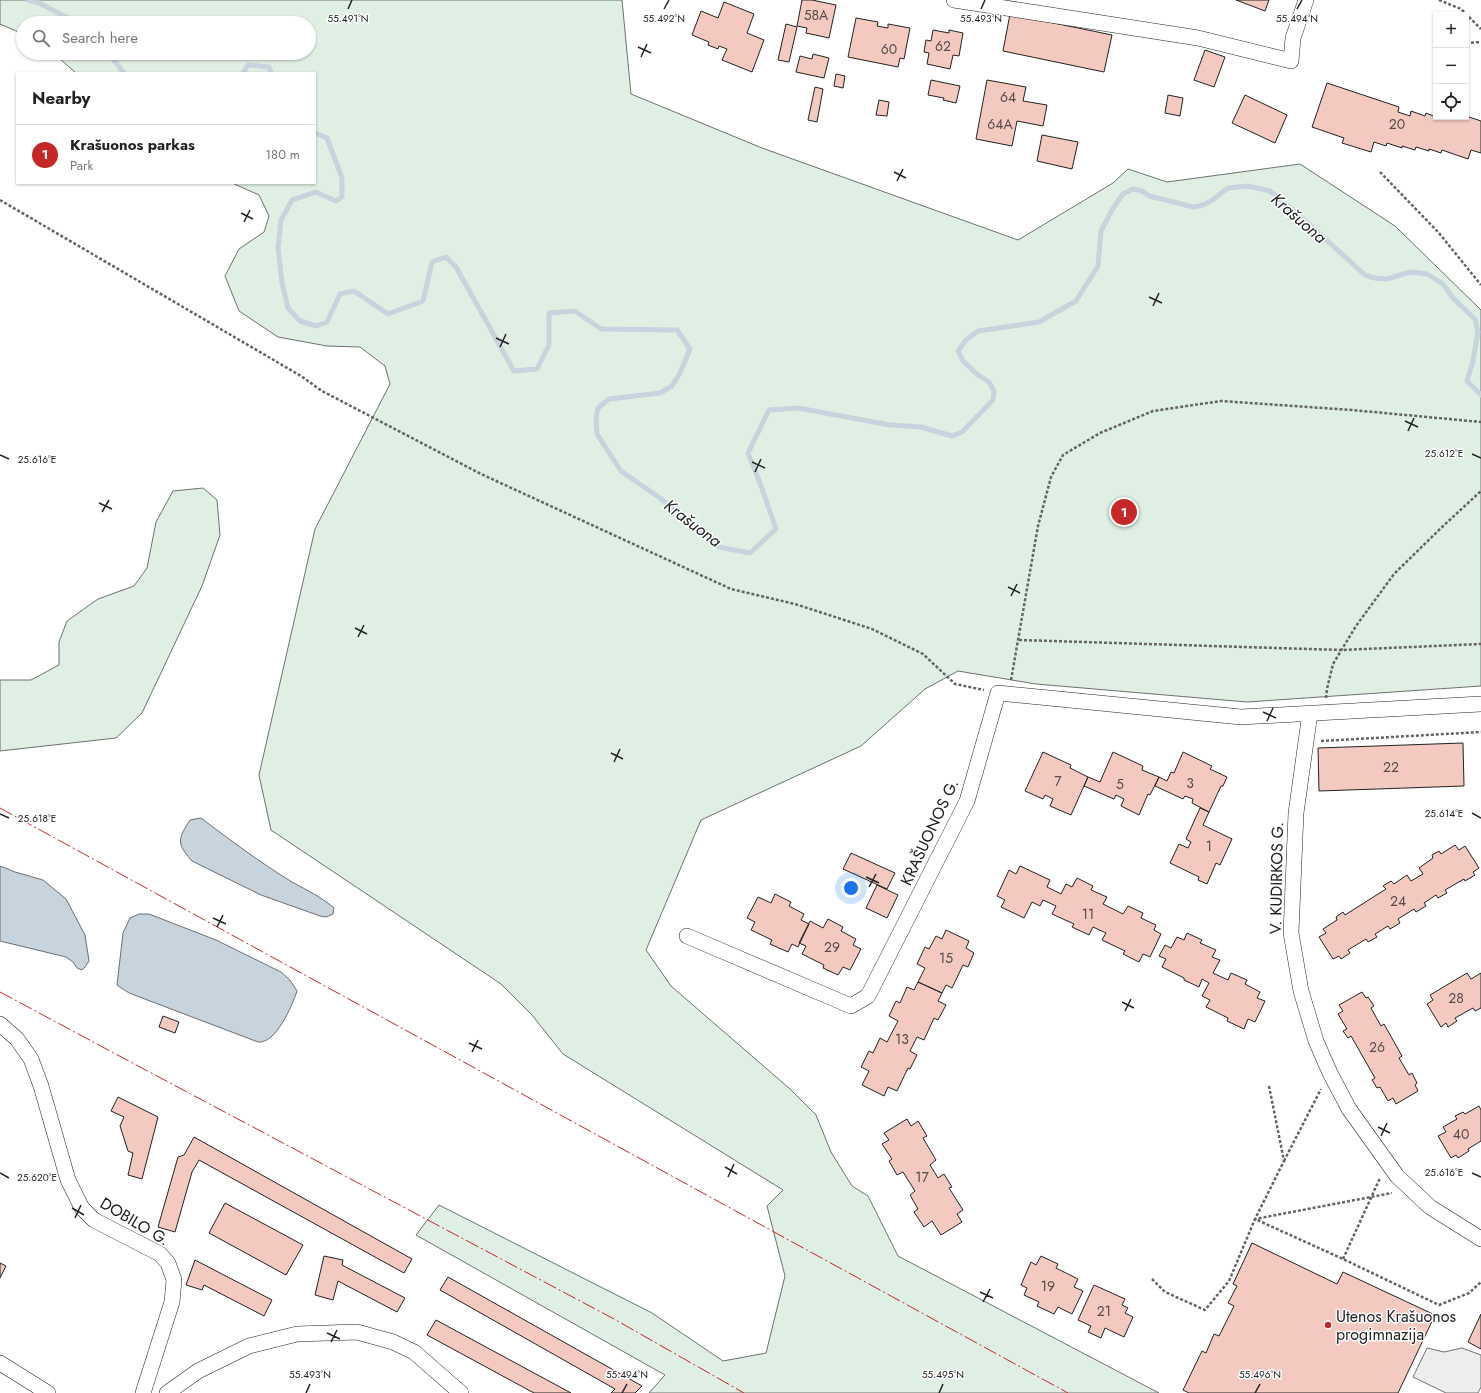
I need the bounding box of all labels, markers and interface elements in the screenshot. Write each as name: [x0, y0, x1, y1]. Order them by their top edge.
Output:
house number: 58A: [804, 5, 829, 25]
text: 55.491°N: [328, 11, 368, 26]
text: 55.492°N: [643, 11, 685, 26]
text: 55.493°N: [960, 11, 1002, 26]
text: 55.494°N: [1276, 11, 1318, 26]
map controls: [1433, 12, 1469, 120]
button: +: [1433, 12, 1469, 48]
search box: [16, 16, 316, 60]
icon: search: [30, 27, 52, 49]
text: Search here: [62, 27, 138, 49]
house number: 62: [935, 36, 951, 56]
house number: 60: [881, 39, 897, 59]
button: −: [1433, 48, 1469, 84]
button: locate: [1433, 84, 1469, 120]
text: Nearby: [32, 86, 90, 110]
house number: 64: [1000, 87, 1016, 107]
house number: 64A: [987, 114, 1013, 134]
house number: 20: [1389, 114, 1405, 134]
text: Krašuonos parkas: [70, 134, 195, 156]
text: 1: [42, 145, 48, 164]
text: 180 m: [265, 145, 300, 164]
text: Park: [70, 156, 93, 175]
water label: Krašuona: [1266, 187, 1333, 249]
text: 25.612°E: [1425, 446, 1463, 461]
text: 25.616°E: [18, 452, 56, 467]
water label: Krašuona: [659, 493, 727, 553]
pin: 1: [1111, 497, 1137, 527]
house number: 22: [1383, 757, 1399, 777]
house number: 7: [1054, 771, 1062, 791]
house number: 3: [1186, 773, 1194, 793]
house number: 5: [1116, 774, 1124, 794]
street label: KRAŠUONOS G.: [895, 775, 964, 889]
text: 25.614°E: [1425, 806, 1463, 821]
text: 25.618°E: [18, 811, 56, 826]
street label: V. KUDIRKOS G.: [1264, 822, 1289, 934]
house number: 1: [1206, 836, 1212, 856]
your location: [841, 878, 861, 898]
house number: 24: [1390, 891, 1406, 911]
house number: 11: [1082, 904, 1094, 924]
house number: 29: [824, 937, 840, 957]
house number: 15: [939, 948, 953, 968]
house number: 28: [1448, 988, 1464, 1008]
house number: 13: [895, 1029, 909, 1049]
house number: 26: [1369, 1037, 1385, 1057]
house number: 40: [1453, 1124, 1469, 1144]
text: 25.616°E: [1425, 1165, 1463, 1180]
house number: 17: [915, 1167, 929, 1187]
text: 25.620°E: [17, 1170, 57, 1185]
street label: DOBILO G.: [96, 1192, 174, 1251]
house number: 19: [1041, 1276, 1055, 1296]
house number: 21: [1097, 1301, 1111, 1321]
place label: Utenos Krašuonos progimnazija: [1336, 1305, 1456, 1346]
marker: Utenos Krašuonos progimnazija: [1323, 1320, 1333, 1330]
text: 55.493°N: [289, 1367, 331, 1382]
text: 55.494°N: [606, 1367, 648, 1382]
text: 55.495°N: [922, 1367, 964, 1382]
text: 55.496°N: [1239, 1367, 1281, 1382]

